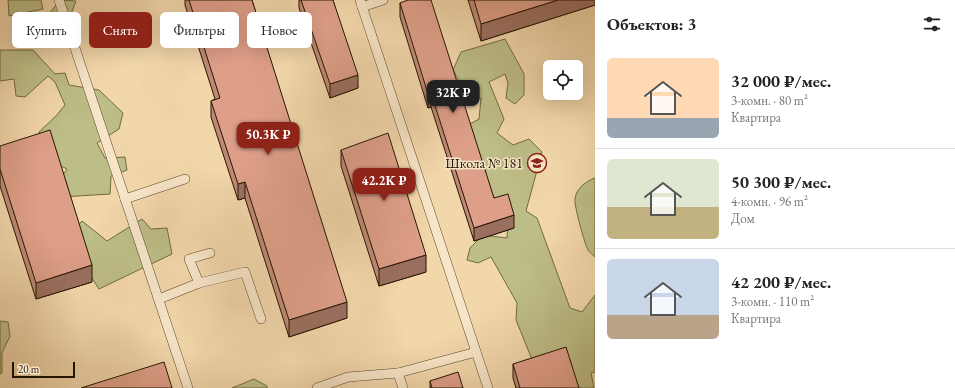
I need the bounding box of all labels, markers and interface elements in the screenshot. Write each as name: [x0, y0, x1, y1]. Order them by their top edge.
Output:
chip: Купить: [12, 12, 81, 48]
chip: Снять: [89, 12, 152, 48]
chip: Фильтры: [160, 12, 239, 48]
chip: Новое: [247, 12, 312, 48]
text: Объектов: 3: [607, 13, 697, 35]
icon: filters: [921, 13, 943, 35]
map controls: [543, 60, 583, 100]
button: locate: [543, 60, 583, 100]
text: 32 000 ₽/мес.: [731, 70, 831, 92]
icon: home: [639, 74, 687, 122]
pin: 32K ₽: [425, 80, 481, 114]
text: 32K ₽: [436, 84, 470, 101]
text: 3-комн. · 80 m²: [731, 92, 808, 109]
text: Квартира: [731, 109, 781, 126]
pin: 50.3K ₽: [231, 122, 305, 156]
text: 50.3K ₽: [246, 126, 290, 143]
school or university icon: Школа № 181: [526, 152, 548, 174]
place label: Школа № 181: [445, 154, 523, 172]
pin: 42.2K ₽: [347, 168, 421, 202]
text: 50 300 ₽/мес.: [731, 171, 831, 193]
text: 42.2K ₽: [362, 172, 406, 189]
icon: home: [639, 175, 687, 223]
text: 4-комн. · 96 m²: [731, 193, 808, 210]
text: Дом: [731, 210, 755, 227]
text: 42 200 ₽/мес.: [731, 271, 831, 293]
icon: home: [639, 275, 687, 323]
text: 3-комн. · 110 m²: [731, 293, 814, 310]
text: Квартира: [731, 310, 781, 327]
scale bar: [12, 360, 75, 379]
text: 20 m: [18, 362, 39, 376]

